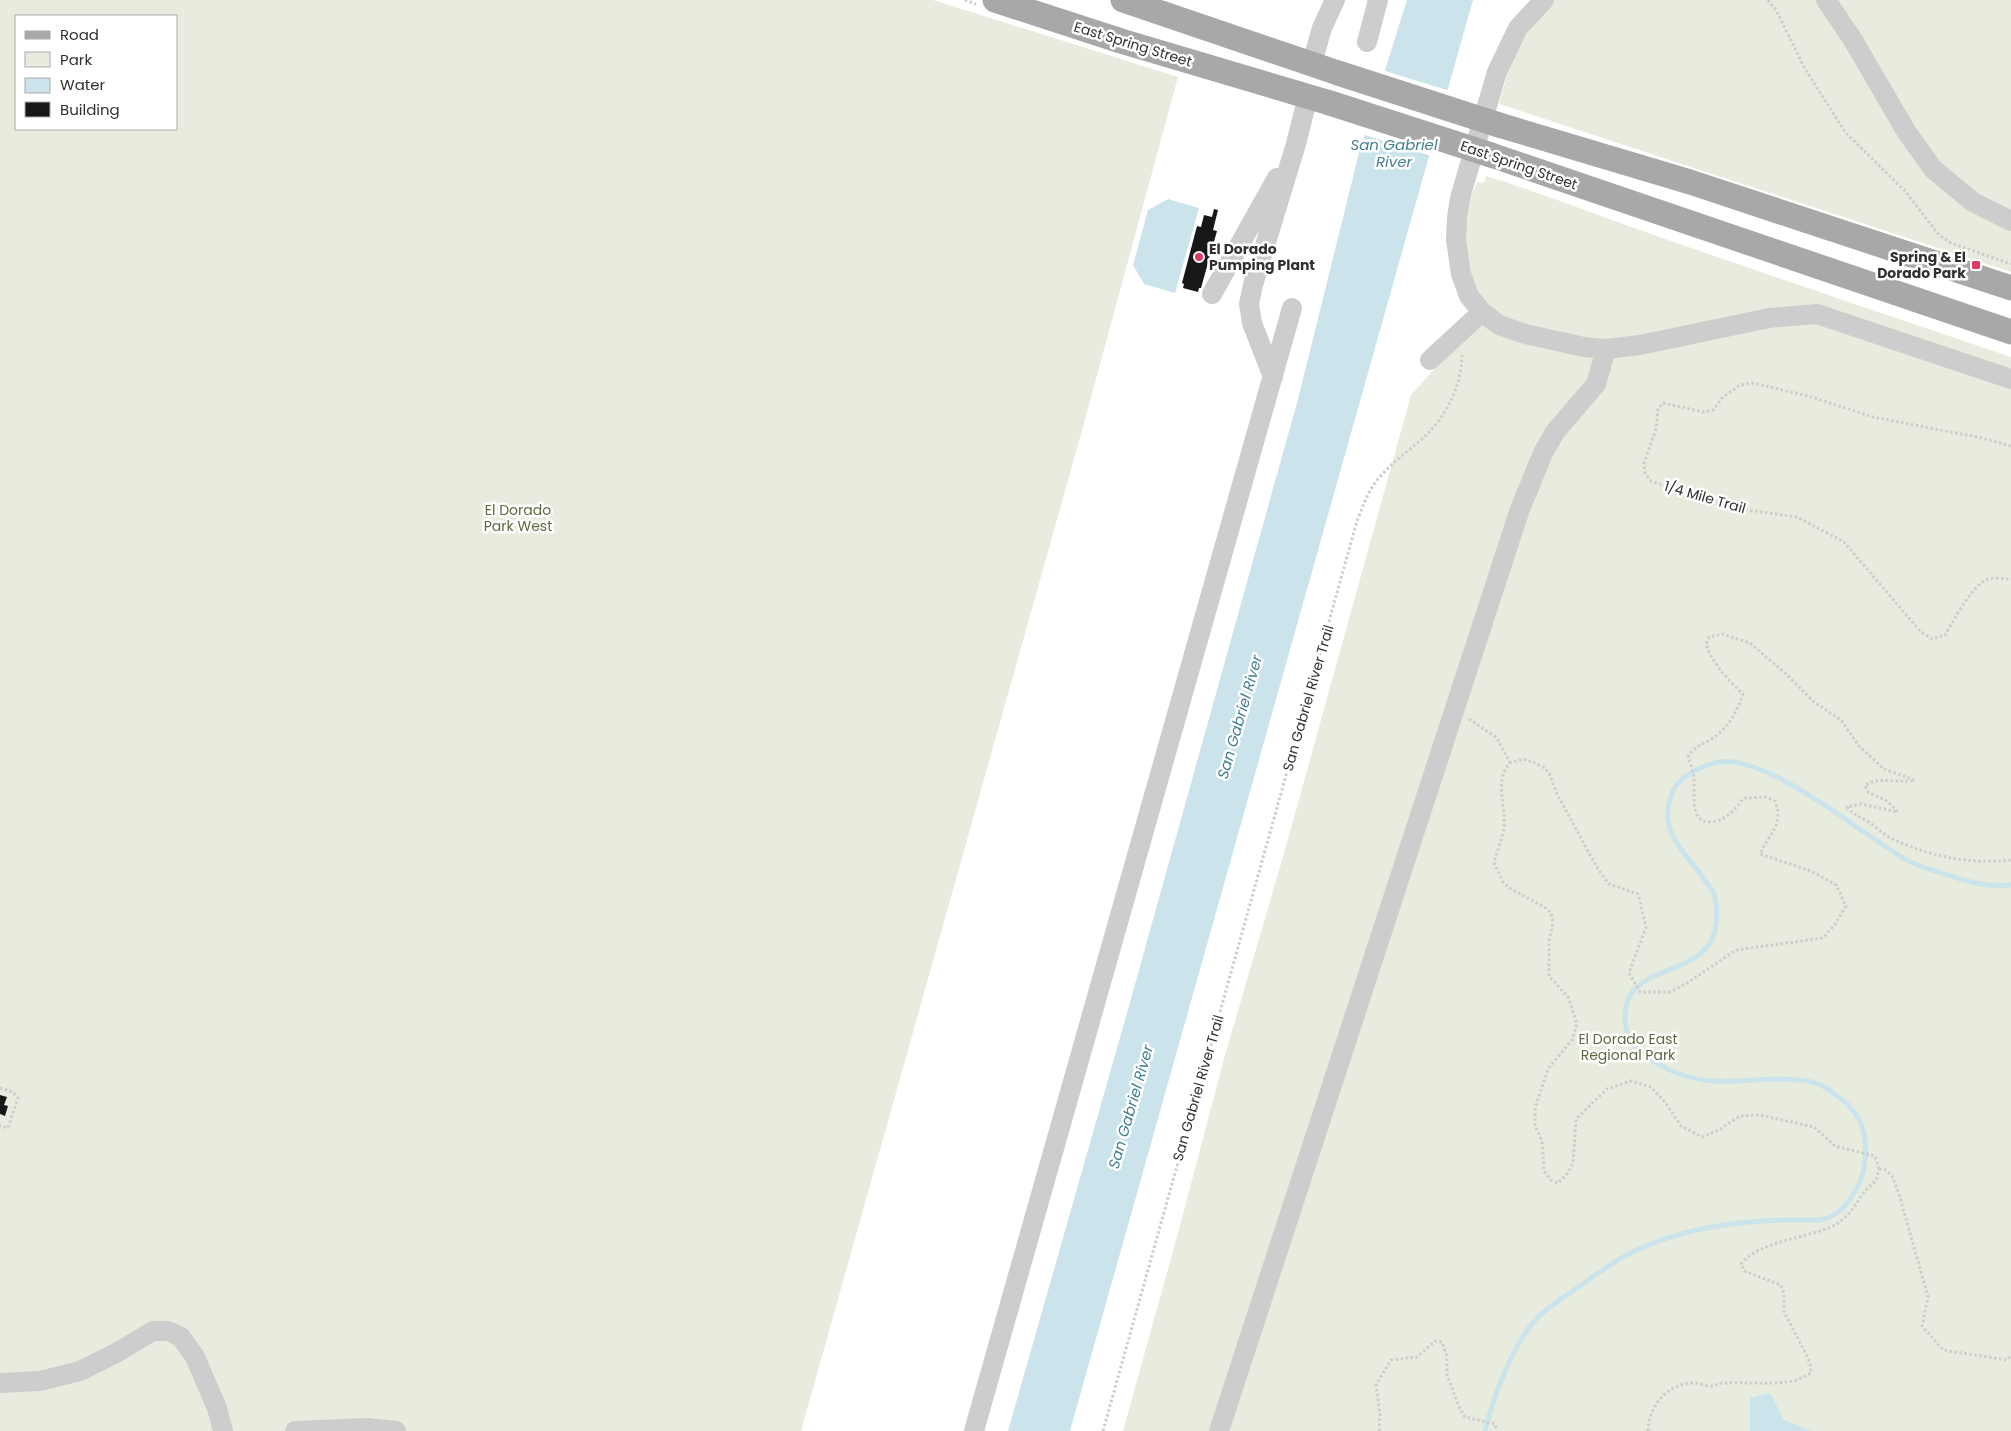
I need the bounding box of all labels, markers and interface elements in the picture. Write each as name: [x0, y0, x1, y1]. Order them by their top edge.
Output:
legend: [15, 15, 178, 130]
street label: East Spring Street: [1072, 17, 1194, 71]
text: Road: [60, 24, 99, 45]
text: Park: [60, 49, 92, 70]
text: Water: [60, 74, 106, 95]
text: Building: [60, 99, 120, 120]
water label: San Gabriel River: [1350, 134, 1438, 172]
street label: East Spring Street: [1458, 136, 1580, 194]
place label: El Dorado Pumping Plant: [1209, 239, 1315, 275]
place label: Spring & El Dorado Park: [1877, 247, 1966, 283]
marker: El Dorado Pumping Plant: [1193, 251, 1205, 263]
marker: Spring & El Dorado Park: [1970, 259, 1982, 271]
street label: 1/4 Mile Trail: [1662, 476, 1748, 518]
park label: El Dorado Park West: [484, 500, 552, 536]
street label: San Gabriel River Trail: [1278, 623, 1338, 773]
water label: San Gabriel River: [1212, 652, 1267, 781]
street label: San Gabriel River Trail: [1168, 1013, 1228, 1163]
park label: El Dorado East Regional Park: [1578, 1029, 1678, 1065]
water label: San Gabriel River: [1103, 1042, 1158, 1171]

